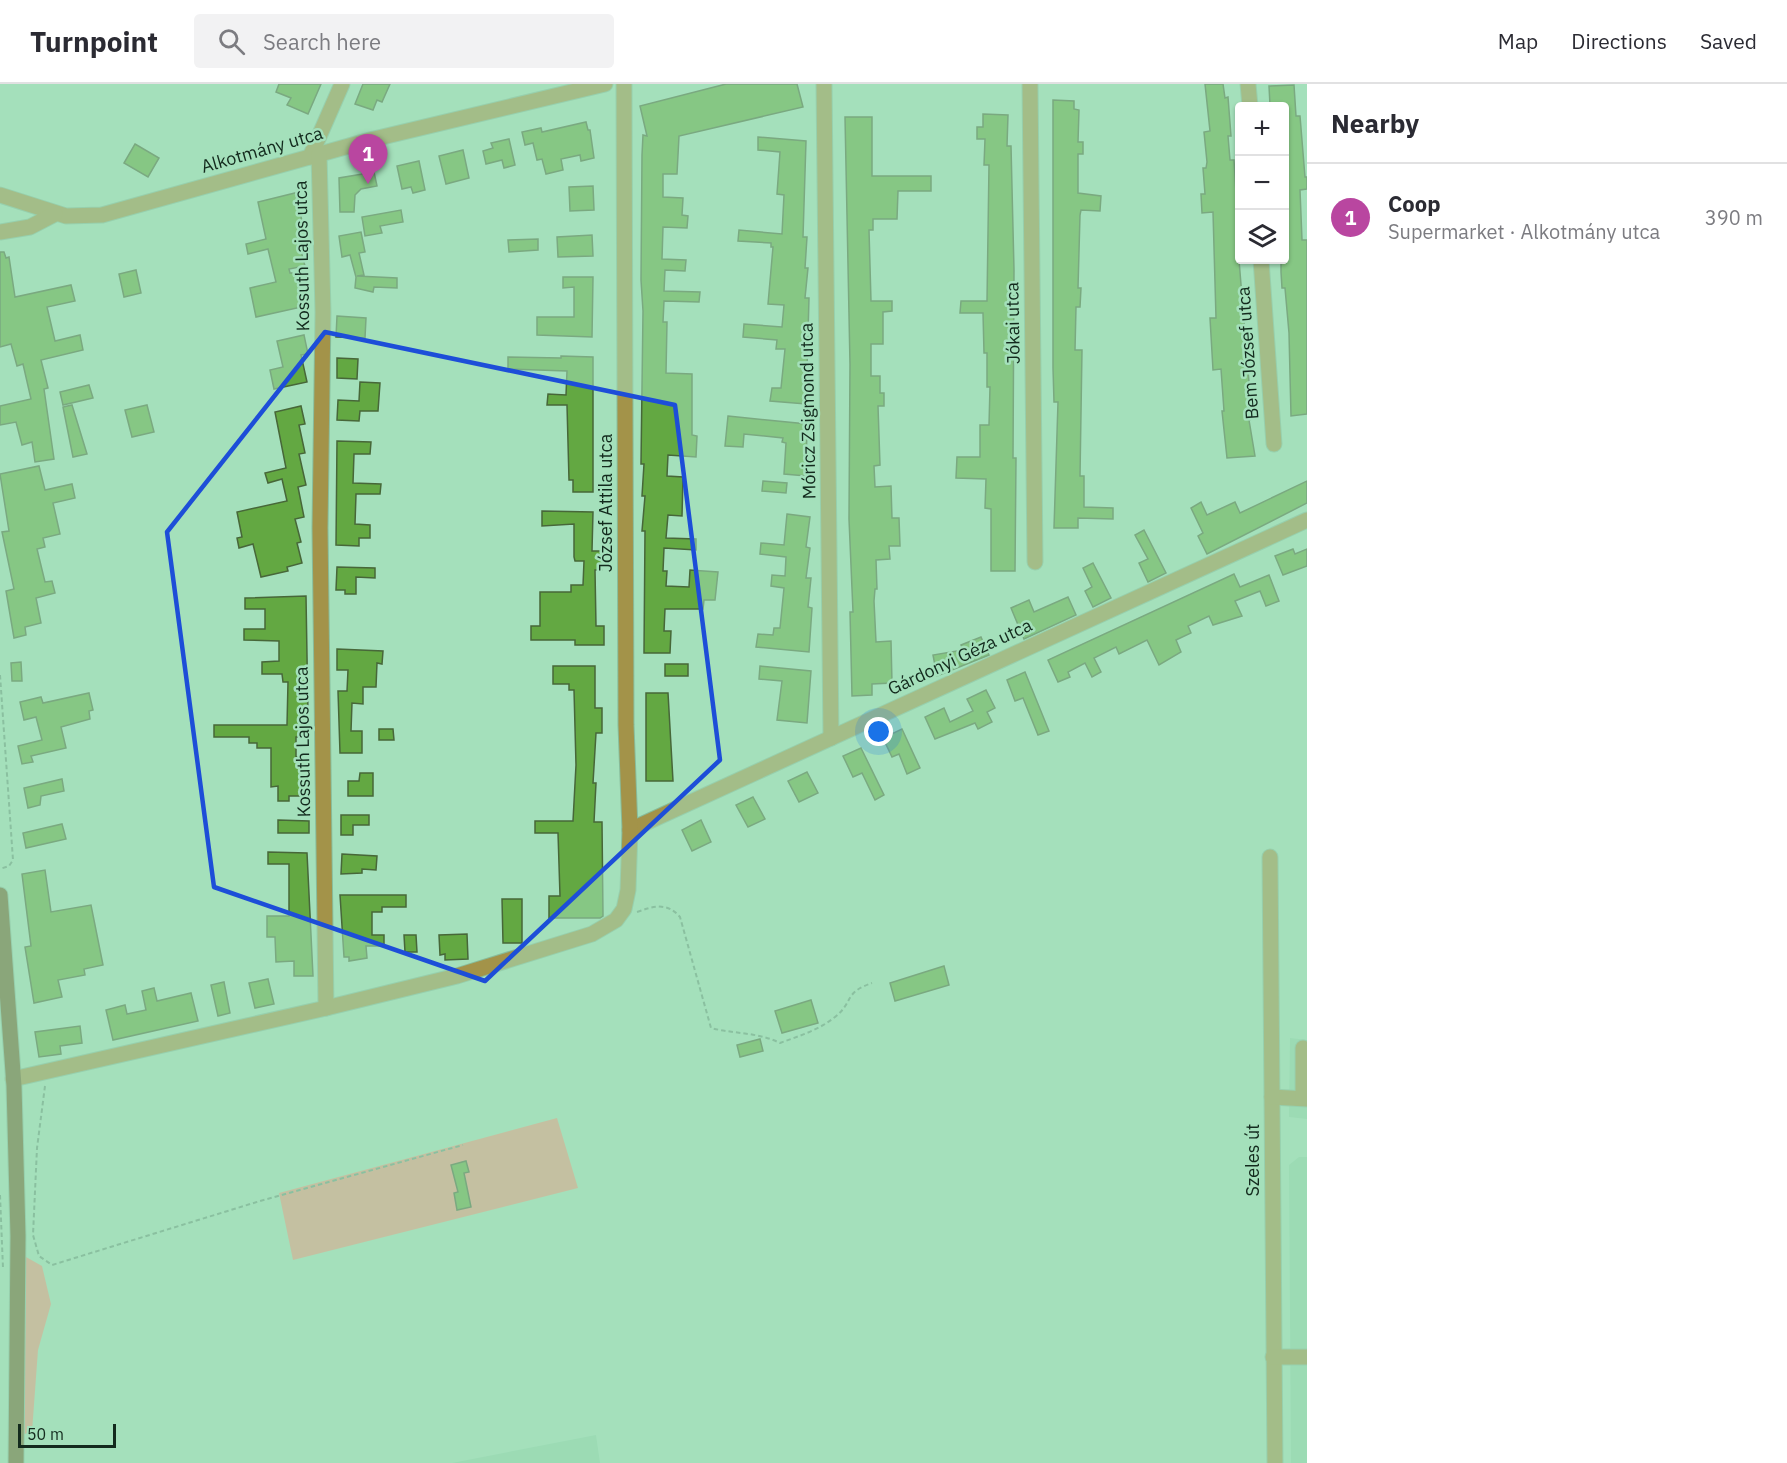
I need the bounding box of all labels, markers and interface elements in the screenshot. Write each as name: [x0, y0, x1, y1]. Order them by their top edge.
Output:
search box: [194, 14, 614, 68]
text: Turnpoint: [30, 23, 158, 60]
icon: search: [215, 25, 248, 58]
text: Search here: [263, 27, 381, 56]
text: Map: [1498, 27, 1538, 55]
text: Directions: [1571, 27, 1667, 55]
text: Saved: [1700, 27, 1757, 55]
map controls: [1235, 102, 1289, 264]
button: +: [1235, 102, 1289, 156]
text: Nearby: [1331, 106, 1419, 140]
street label: Alkotmány utca: [198, 121, 326, 178]
pin: 1: [348, 135, 388, 184]
button: −: [1235, 156, 1289, 210]
street label: Kossuth Lajos utca: [289, 180, 314, 332]
text: Coop: [1388, 189, 1441, 218]
text: 1: [1345, 204, 1357, 231]
text: 390 m: [1705, 204, 1763, 231]
button: layers: [1235, 210, 1289, 264]
text: Supermarket · Alkotmány utca: [1388, 218, 1660, 245]
street label: Jókai utca: [1000, 281, 1025, 364]
street label: Bem József utca: [1231, 286, 1264, 420]
street label: Móricz Zsigmond utca: [794, 322, 821, 499]
street label: József Attila utca: [594, 433, 617, 572]
street label: Gárdonyi Géza utca: [884, 613, 1036, 700]
street label: Kossuth Lajos utca: [290, 666, 315, 818]
your location: [864, 717, 893, 746]
street label: Szeles út: [1241, 1124, 1264, 1196]
scale bar: [18, 1421, 116, 1448]
text: 50 m: [27, 1424, 64, 1444]

